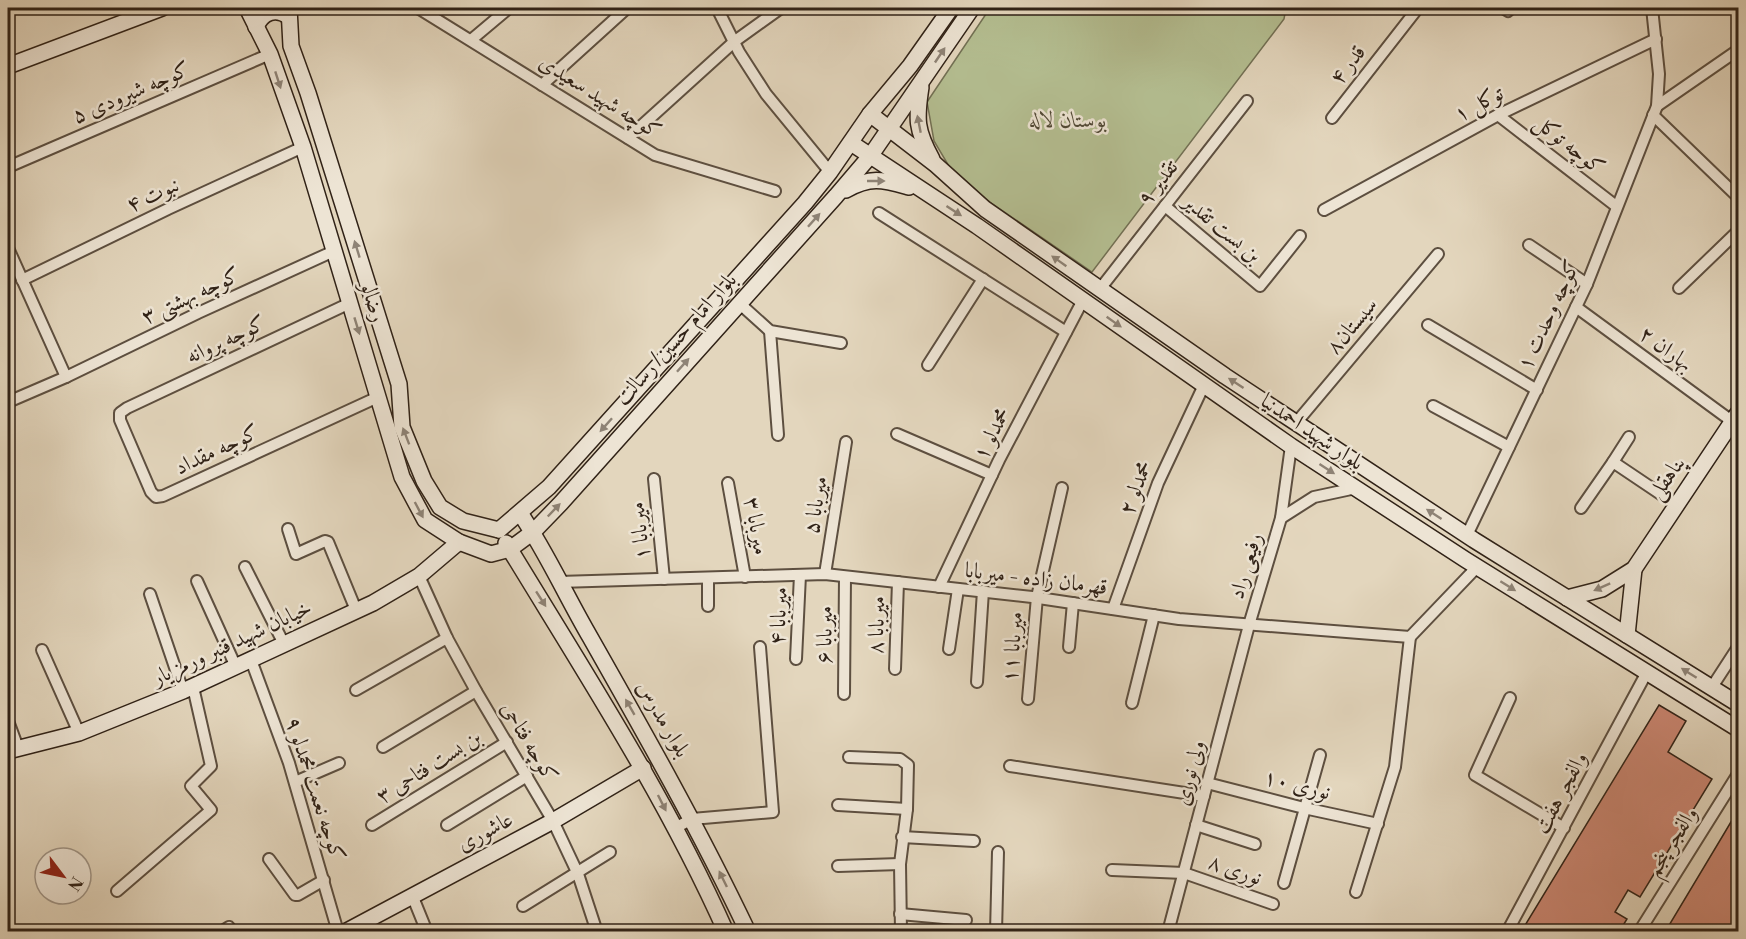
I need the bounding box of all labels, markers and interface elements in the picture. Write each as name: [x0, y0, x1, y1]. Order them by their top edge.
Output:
street label: قدر ۴: [1324, 40, 1372, 90]
one-way arrow: [934, 47, 945, 63]
street label: کوچه شهید سعیدی: [533, 49, 666, 146]
street label: کوچه شیرودی ۵: [68, 56, 195, 131]
one-way arrow: [274, 71, 284, 89]
street label: توکل ۱: [1450, 79, 1510, 129]
park label: بوستان لاله: [1029, 107, 1107, 134]
street label: کوچه توکل: [1527, 109, 1610, 182]
one-way arrow: [914, 114, 923, 133]
street label: ۹ تقدیر: [1132, 154, 1185, 211]
street label: نبوت ۴: [122, 171, 184, 219]
one-way arrow: [867, 176, 886, 186]
street label: بن بست تقدیر: [1176, 187, 1267, 270]
one-way arrow: [946, 206, 962, 217]
one-way arrow: [807, 213, 820, 228]
one-way arrow: [352, 240, 361, 258]
one-way arrow: [1051, 255, 1067, 267]
street label: کوچه وحدت ۱: [1512, 256, 1587, 375]
street label: کوچه بهشتی ۳: [137, 261, 245, 332]
street label: بلوار امام حسین/ رسالت: [609, 267, 747, 414]
street label: رضالو: [354, 277, 392, 325]
street label: سیستان۸: [1320, 292, 1384, 360]
street label: کوچه پروانه: [182, 310, 271, 371]
one-way arrow: [1107, 316, 1122, 328]
one-way arrow: [353, 317, 362, 335]
street label: بهاران ۲: [1634, 320, 1698, 378]
one-way arrow: [676, 357, 690, 372]
one-way arrow: [1228, 378, 1245, 389]
street label: بلوار شهید احمدنیا: [1255, 388, 1369, 476]
street label: محمدلو ۱: [967, 403, 1017, 465]
one-way arrow: [599, 417, 613, 432]
street label: کوچه مقداد: [170, 419, 264, 482]
one-way arrow: [401, 427, 410, 445]
street label: پناهقلی: [1642, 451, 1693, 507]
street label: محمدلو ۲: [1113, 457, 1159, 519]
one-way arrow: [1318, 463, 1334, 475]
street label: میربابا ۵: [798, 474, 834, 536]
street label: میربابا ۳: [738, 495, 774, 557]
street label: میربابا ۱: [624, 501, 656, 561]
one-way arrow: [414, 502, 424, 519]
one-way arrow: [546, 504, 560, 518]
one-way arrow: [1426, 508, 1443, 519]
street label: رفیعی راد: [1223, 530, 1270, 603]
street label: قهرمان زاده - میربابا: [963, 557, 1109, 601]
one-way arrow: [1500, 581, 1516, 592]
one-way arrow: [1593, 582, 1611, 592]
street label: میربابا ۴: [764, 586, 794, 646]
one-way arrow: [535, 591, 546, 608]
street label: خیابان شهید قنبر ورمزیار: [146, 594, 317, 694]
street label: میربابا ۸: [862, 595, 892, 655]
street label: میربابا ۶: [811, 606, 839, 664]
street label: میربابا ۱۱: [996, 610, 1030, 684]
one-way arrow: [1681, 667, 1697, 678]
street label: بلوار مدرس: [630, 676, 696, 762]
street label: کوچه فتاحی: [494, 697, 564, 788]
one-way arrow: [625, 699, 635, 716]
street label: کوچه نعمت محمدلو ۹: [278, 714, 351, 865]
street label: بن بست فتاحی ۳: [371, 724, 487, 810]
street label: ولی نوری: [1168, 737, 1212, 809]
street label: والفجر هفت: [1528, 747, 1594, 839]
street label: نوری ۱۰: [1261, 764, 1333, 806]
one-way arrow: [657, 795, 667, 812]
street label: والفجر پنجم: [1640, 802, 1709, 885]
street label: عاشوری: [452, 806, 518, 858]
north arrow: [33, 846, 93, 906]
street label: نوری ۸: [1205, 848, 1265, 892]
one-way arrow: [718, 870, 728, 887]
text: N: [63, 873, 87, 894]

